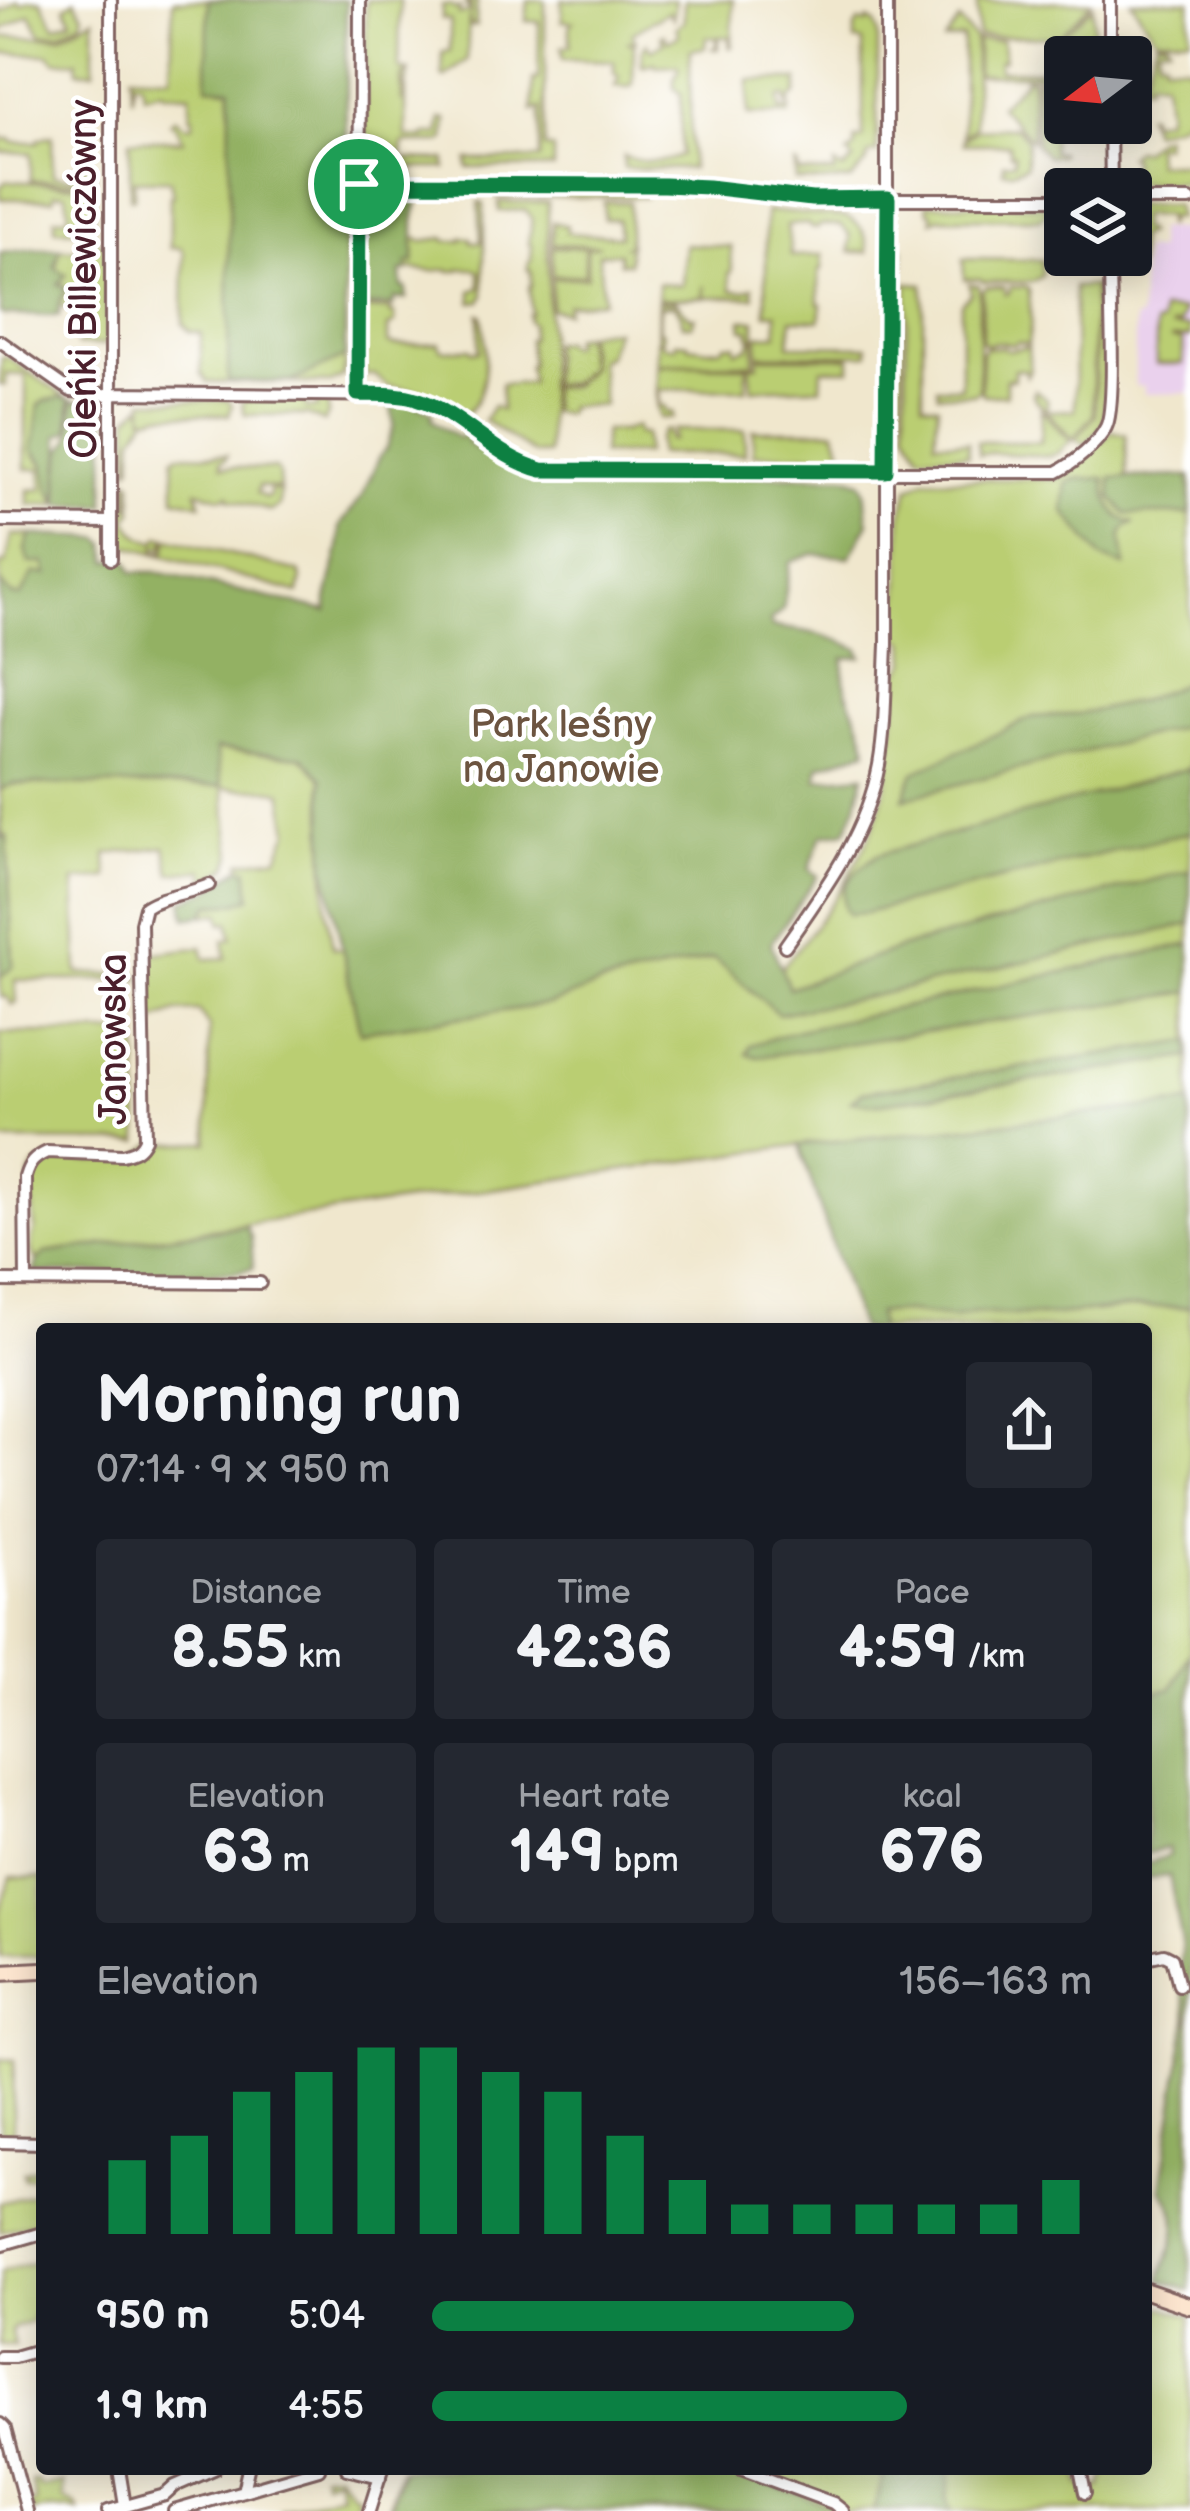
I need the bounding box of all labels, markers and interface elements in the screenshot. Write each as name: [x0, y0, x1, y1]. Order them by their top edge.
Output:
north arrow: [1044, 36, 1152, 144]
map controls: [1044, 36, 1152, 276]
street label: Oleńki Billewiczówny: [61, 99, 108, 459]
pin: [308, 133, 410, 235]
icon: arrive: [326, 151, 392, 217]
button: layers: [1044, 168, 1152, 276]
park label: Park leśny na Janowie: [463, 702, 659, 794]
street label: Janowska: [91, 953, 138, 1125]
text: Morning run: [96, 1362, 462, 1441]
button: share: [966, 1362, 1092, 1488]
text: 07:14 · 9 × 950 m: [96, 1447, 390, 1494]
text: Distance: [190, 1573, 322, 1613]
text: Time: [557, 1573, 631, 1613]
text: Pace: [894, 1573, 970, 1613]
text: 8.55: [171, 1613, 289, 1685]
text: 42:36: [515, 1613, 673, 1685]
text: 4:59: [839, 1613, 958, 1685]
text: km: [289, 1637, 341, 1677]
text: /km: [958, 1637, 1025, 1677]
text: Elevation: [187, 1777, 325, 1817]
text: Heart rate: [518, 1777, 670, 1817]
text: kcal: [902, 1777, 962, 1817]
text: 63: [202, 1817, 274, 1889]
text: 149: [509, 1817, 605, 1889]
text: 676: [879, 1817, 985, 1889]
text: m: [274, 1841, 310, 1881]
text: bpm: [605, 1841, 679, 1881]
text: Elevation: [96, 1959, 259, 2006]
text: 156–163 m: [899, 1959, 1092, 2006]
text: 950 m: [96, 2293, 209, 2340]
text: 5:04: [288, 2293, 365, 2340]
text: 1.9 km: [96, 2383, 208, 2430]
text: 4:55: [288, 2383, 364, 2430]

